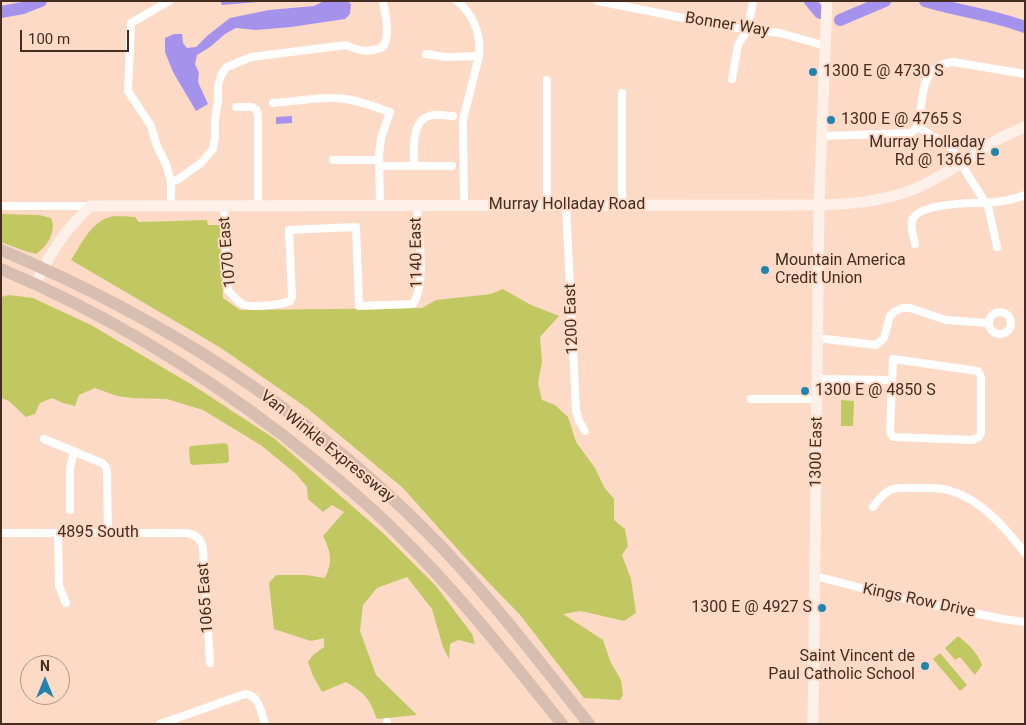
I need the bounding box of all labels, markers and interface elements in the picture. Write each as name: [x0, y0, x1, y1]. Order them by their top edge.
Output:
street label: Bonner Way: [684, 9, 770, 41]
scale bar: [22, 20, 131, 52]
text: 100 m: [28, 30, 70, 48]
place label: 1300 E @ 4730 S: [823, 62, 944, 82]
marker: 1300 E @ 4730 S: [807, 66, 819, 78]
place label: 1300 E @ 4765 S: [841, 110, 962, 130]
marker: 1300 E @ 4765 S: [825, 114, 837, 126]
place label: Murray Holladay Rd @ 1366 E: [869, 133, 985, 171]
marker: Murray Holladay Rd @ 1366 E: [989, 146, 1001, 158]
street label: Murray Holladay Road: [489, 195, 645, 215]
street label: 1070 East: [215, 216, 241, 288]
street label: 1140 East: [407, 217, 427, 289]
place label: Mountain America Credit Union: [775, 251, 906, 289]
marker: Mountain America Credit Union: [759, 264, 771, 276]
street label: 1200 East: [561, 283, 583, 355]
place label: 1300 E @ 4850 S: [815, 381, 936, 401]
marker: 1300 E @ 4850 S: [799, 385, 811, 397]
street label: Van Winkle Expressway: [256, 387, 398, 507]
street label: 1300 East: [807, 416, 827, 488]
street label: 4895 South: [57, 523, 139, 543]
street label: 1065 East: [194, 562, 218, 634]
street label: Kings Row Drive: [861, 580, 977, 622]
place label: 1300 E @ 4927 S: [691, 598, 812, 618]
marker: 1300 E @ 4927 S: [816, 602, 828, 614]
place label: Saint Vincent de Paul Catholic School: [768, 647, 915, 685]
north arrow: [20, 655, 70, 705]
text: N: [40, 658, 50, 674]
marker: Saint Vincent de Paul Catholic School: [919, 660, 931, 672]

